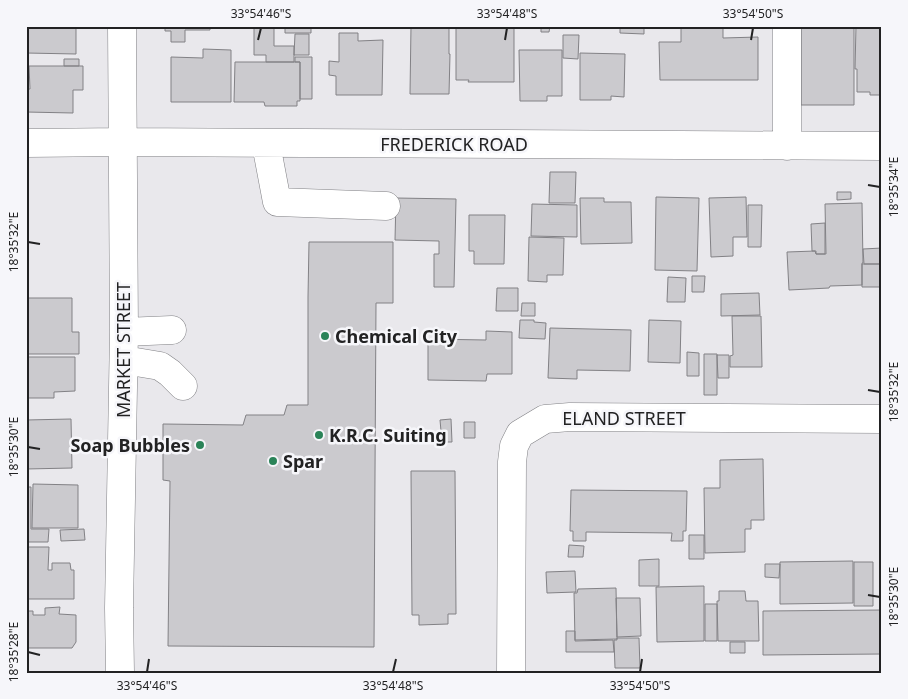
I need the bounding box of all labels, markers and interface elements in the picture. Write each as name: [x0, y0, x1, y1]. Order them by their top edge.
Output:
text: 33°54'46"S: [231, 5, 292, 22]
text: 33°54'48"S: [477, 5, 538, 22]
text: 33°54'50"S: [723, 5, 784, 22]
street label: FREDERICK ROAD: [380, 132, 528, 156]
text: 18°35'34"E: [885, 157, 902, 217]
text: 18°35'32"E: [5, 212, 22, 272]
street label: MARKET STREET: [111, 282, 135, 418]
place label: Chemical City: [335, 324, 458, 348]
marker: Chemical City: [319, 330, 331, 342]
text: 18°35'32"E: [885, 362, 902, 422]
street label: ELAND STREET: [562, 406, 686, 430]
text: 18°35'30"E: [5, 417, 22, 477]
place label: K.R.C. Suiting: [329, 423, 447, 447]
marker: K.R.C. Suiting: [313, 429, 325, 441]
place label: Soap Bubbles: [70, 433, 190, 457]
marker: Soap Bubbles: [194, 439, 206, 451]
place label: Spar: [283, 449, 323, 473]
marker: Spar: [267, 455, 279, 467]
text: 18°35'30"E: [885, 567, 902, 627]
text: 18°35'28"E: [5, 622, 22, 682]
text: 33°54'46"S: [117, 677, 178, 694]
text: 33°54'48"S: [363, 677, 424, 694]
text: 33°54'50"S: [610, 677, 671, 694]

